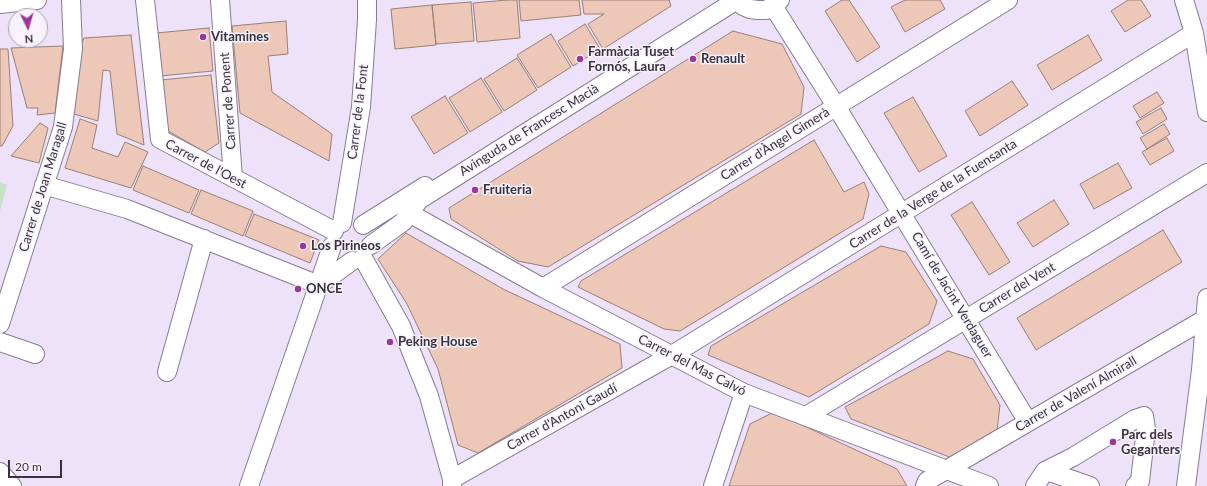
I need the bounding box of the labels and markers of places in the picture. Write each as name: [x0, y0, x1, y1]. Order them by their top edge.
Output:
place label: Vitamines: [211, 29, 269, 45]
marker: Vitamines: [198, 32, 208, 42]
place label: Farmàcia Tuset Fornós, Laura: [588, 44, 674, 75]
place label: Renault: [701, 51, 745, 67]
marker: Farmàcia Tuset Fornós, Laura: [575, 54, 585, 64]
marker: Renault: [688, 54, 698, 64]
place label: Fruiteria: [483, 182, 532, 198]
marker: Fruiteria: [470, 185, 480, 195]
place label: Los Pirineos: [311, 238, 381, 254]
marker: Los Pirineos: [298, 241, 308, 251]
place label: ONCE: [306, 281, 343, 297]
marker: ONCE: [293, 284, 303, 294]
place label: Peking House: [398, 334, 478, 350]
marker: Peking House: [385, 337, 395, 347]
place label: Parc dels Geganters: [1121, 427, 1180, 458]
marker: Parc dels Geganters: [1108, 437, 1118, 447]

